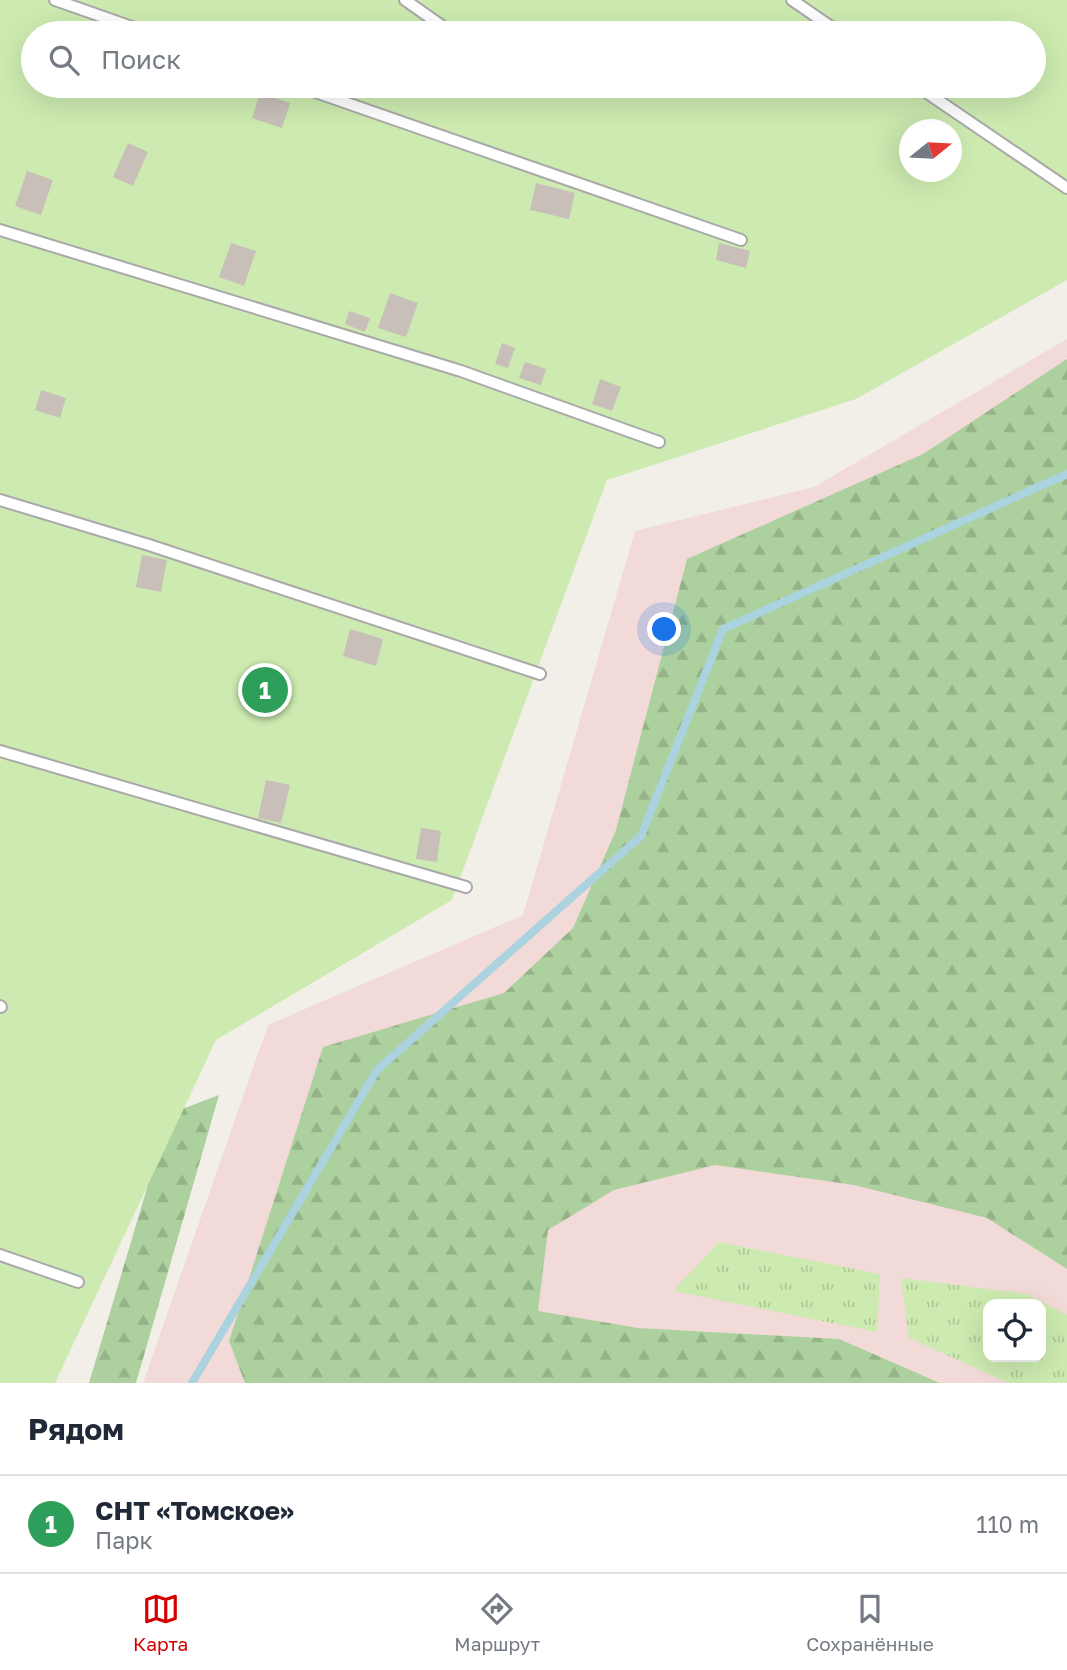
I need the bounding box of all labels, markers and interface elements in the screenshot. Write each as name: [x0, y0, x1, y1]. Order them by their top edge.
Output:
search box: [21, 21, 1046, 98]
icon: search: [45, 41, 83, 79]
text: Поиск: [101, 44, 181, 75]
north arrow: [899, 119, 962, 182]
your location: [647, 612, 681, 646]
pin: 1: [242, 664, 288, 716]
map controls: [983, 1299, 1046, 1362]
button: locate: [983, 1299, 1046, 1362]
text: Рядом: [28, 1411, 124, 1447]
text: СНТ «Томское»: [95, 1495, 294, 1526]
text: 1: [45, 1510, 57, 1538]
text: 110 m: [976, 1510, 1039, 1538]
text: Парк: [95, 1526, 153, 1554]
tab: Карта: [133, 1590, 188, 1655]
tab: Маршрут: [454, 1590, 540, 1655]
tab: Сохранённые: [806, 1590, 934, 1655]

